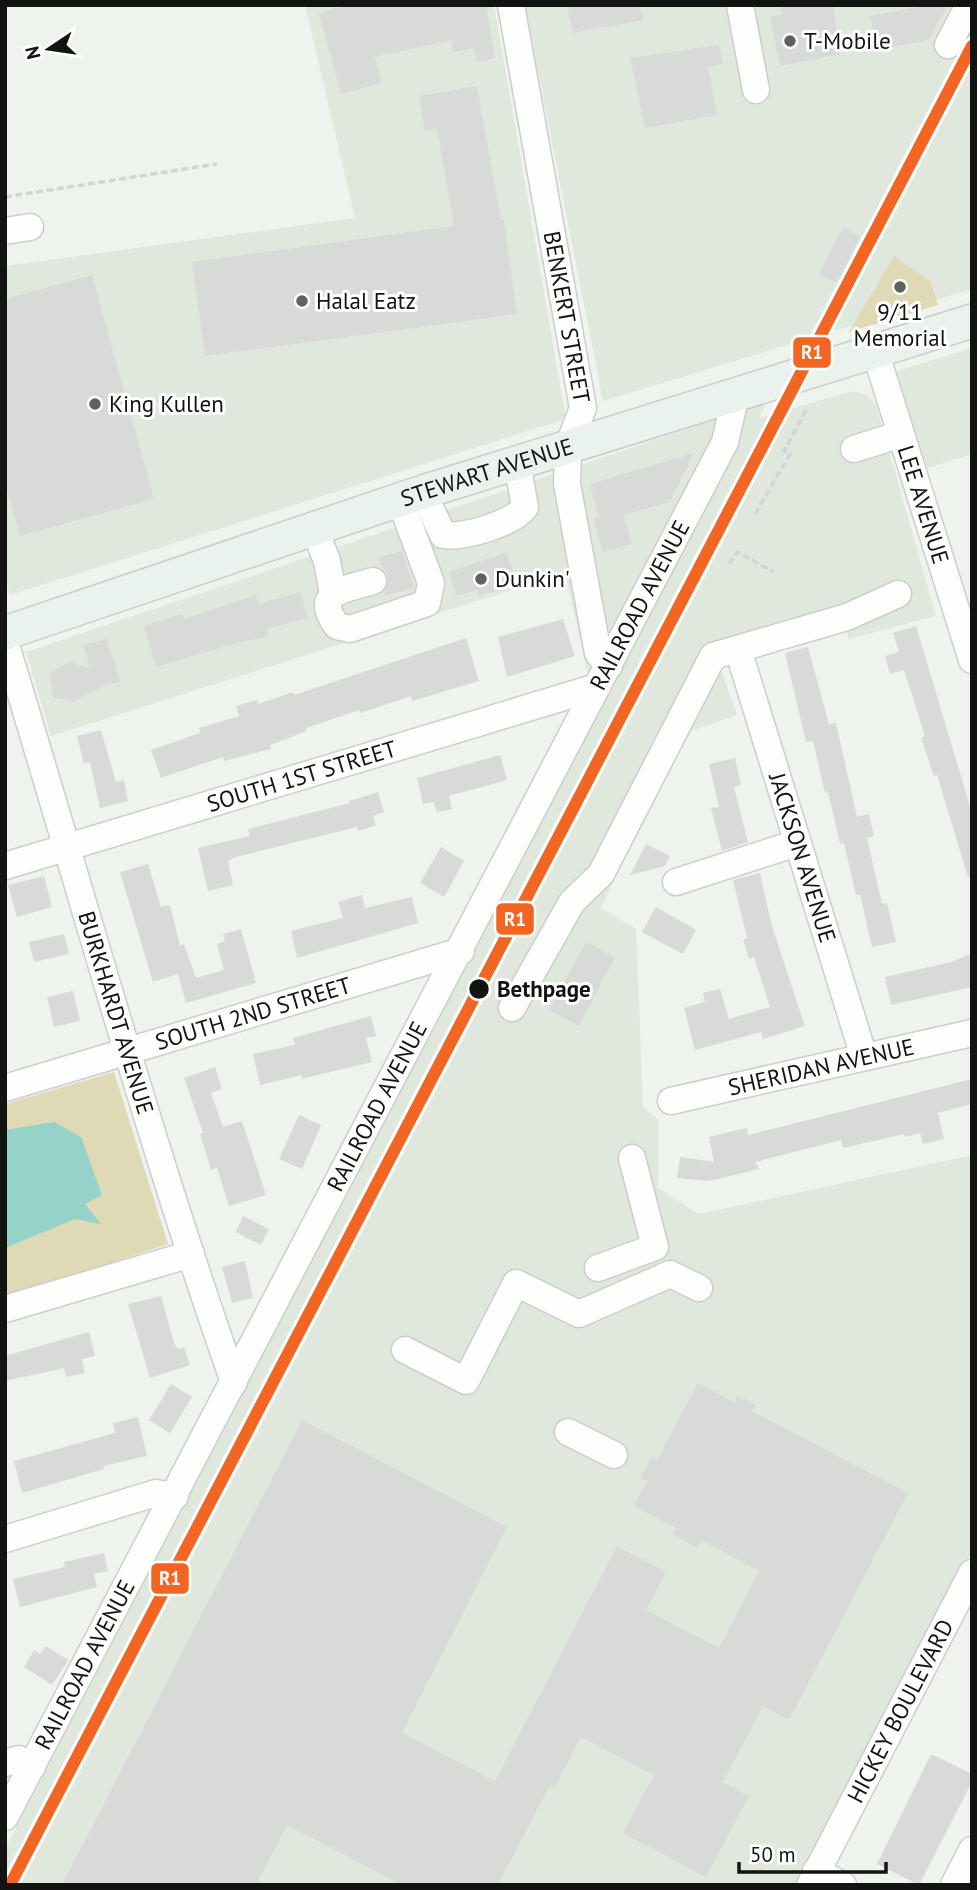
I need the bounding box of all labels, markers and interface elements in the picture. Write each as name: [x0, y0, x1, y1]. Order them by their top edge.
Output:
north arrow: [14, 14, 84, 84]
place label: T-Mobile: [804, 26, 891, 55]
marker: T-Mobile: [782, 33, 798, 49]
text: N: [19, 44, 46, 62]
street label: BENKERT STREET: [538, 229, 597, 405]
marker: 9/11 Memorial: [892, 279, 908, 295]
place label: Halal Eatz: [316, 286, 416, 315]
marker: Halal Eatz: [294, 293, 310, 309]
place label: 9/11 Memorial: [854, 297, 947, 352]
line badge: R1: [792, 336, 832, 369]
text: R1: [801, 340, 823, 364]
place label: King Kullen: [109, 389, 224, 418]
marker: King Kullen: [87, 396, 103, 412]
street label: STEWART AVENUE: [397, 431, 577, 513]
street label: LEE AVENUE: [892, 442, 956, 567]
street label: RAILROAD AVENUE: [583, 515, 696, 695]
place label: Dunkin': [495, 564, 570, 593]
marker: Dunkin': [473, 571, 489, 587]
street label: SOUTH 1ST STREET: [203, 733, 400, 818]
street label: JACKSON AVENUE: [763, 768, 843, 946]
line badge: R1: [495, 902, 535, 936]
text: R1: [504, 907, 526, 931]
street label: BURKHARDT AVENUE: [72, 908, 161, 1118]
street label: SOUTH 2ND STREET: [152, 970, 354, 1056]
place label: Bethpage: [497, 974, 591, 1003]
marker: Bethpage: [467, 977, 491, 1001]
street label: RAILROAD AVENUE: [320, 1016, 433, 1196]
street label: SHERIDAN AVENUE: [725, 1032, 917, 1102]
line badge: R1: [150, 1562, 190, 1595]
text: R1: [159, 1566, 181, 1590]
street label: RAILROAD AVENUE: [28, 1575, 141, 1754]
street label: HICKEY BOULEVARD: [840, 1614, 959, 1807]
scale bar: [739, 1830, 886, 1874]
text: 50 m: [750, 1841, 796, 1868]

